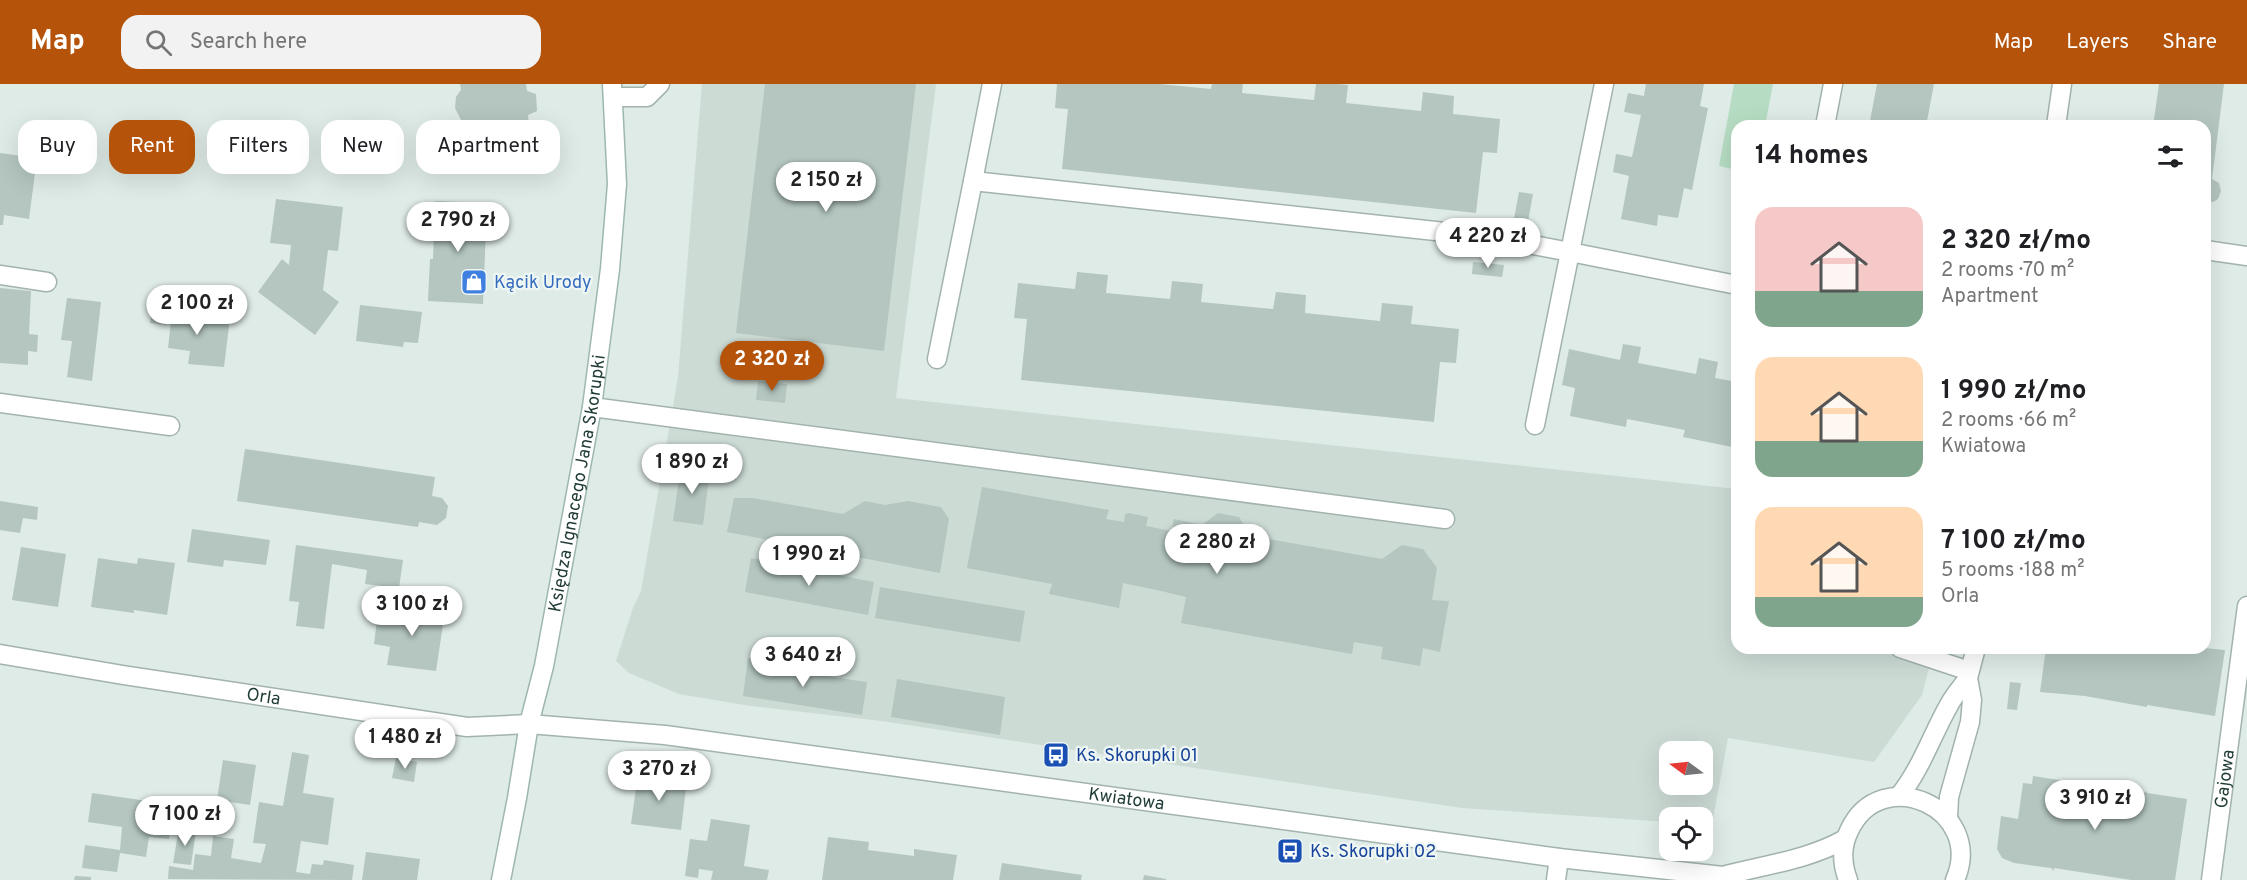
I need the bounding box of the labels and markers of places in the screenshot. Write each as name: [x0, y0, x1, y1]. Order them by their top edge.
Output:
pin: 2 150 zł: [764, 162, 888, 213]
pin: 2 790 zł: [396, 202, 520, 253]
pin: 4 220 zł: [1426, 218, 1550, 269]
shop icon: Kącik Urody: [459, 267, 489, 297]
place label: Kącik Urody: [494, 272, 592, 295]
pin: 2 100 zł: [135, 285, 259, 336]
pin: 2 320 zł: [710, 341, 834, 392]
pin: 1 890 zł: [630, 444, 754, 495]
pin: 2 280 zł: [1155, 524, 1279, 575]
pin: 1 990 zł: [747, 536, 871, 587]
pin: 3 100 zł: [350, 586, 474, 637]
pin: 3 640 zł: [741, 637, 865, 688]
pin: 1 480 zł: [343, 719, 467, 770]
bus stop icon: Ks. Skorupki 01: [1041, 740, 1071, 770]
place label: Ks. Skorupki 01: [1076, 745, 1198, 768]
pin: 3 270 zł: [597, 751, 721, 802]
pin: 3 910 zł: [2033, 780, 2157, 831]
pin: 7 100 zł: [123, 796, 247, 847]
bus stop icon: Ks. Skorupki 02: [1275, 836, 1305, 866]
place label: Ks. Skorupki 02: [1310, 841, 1436, 864]

